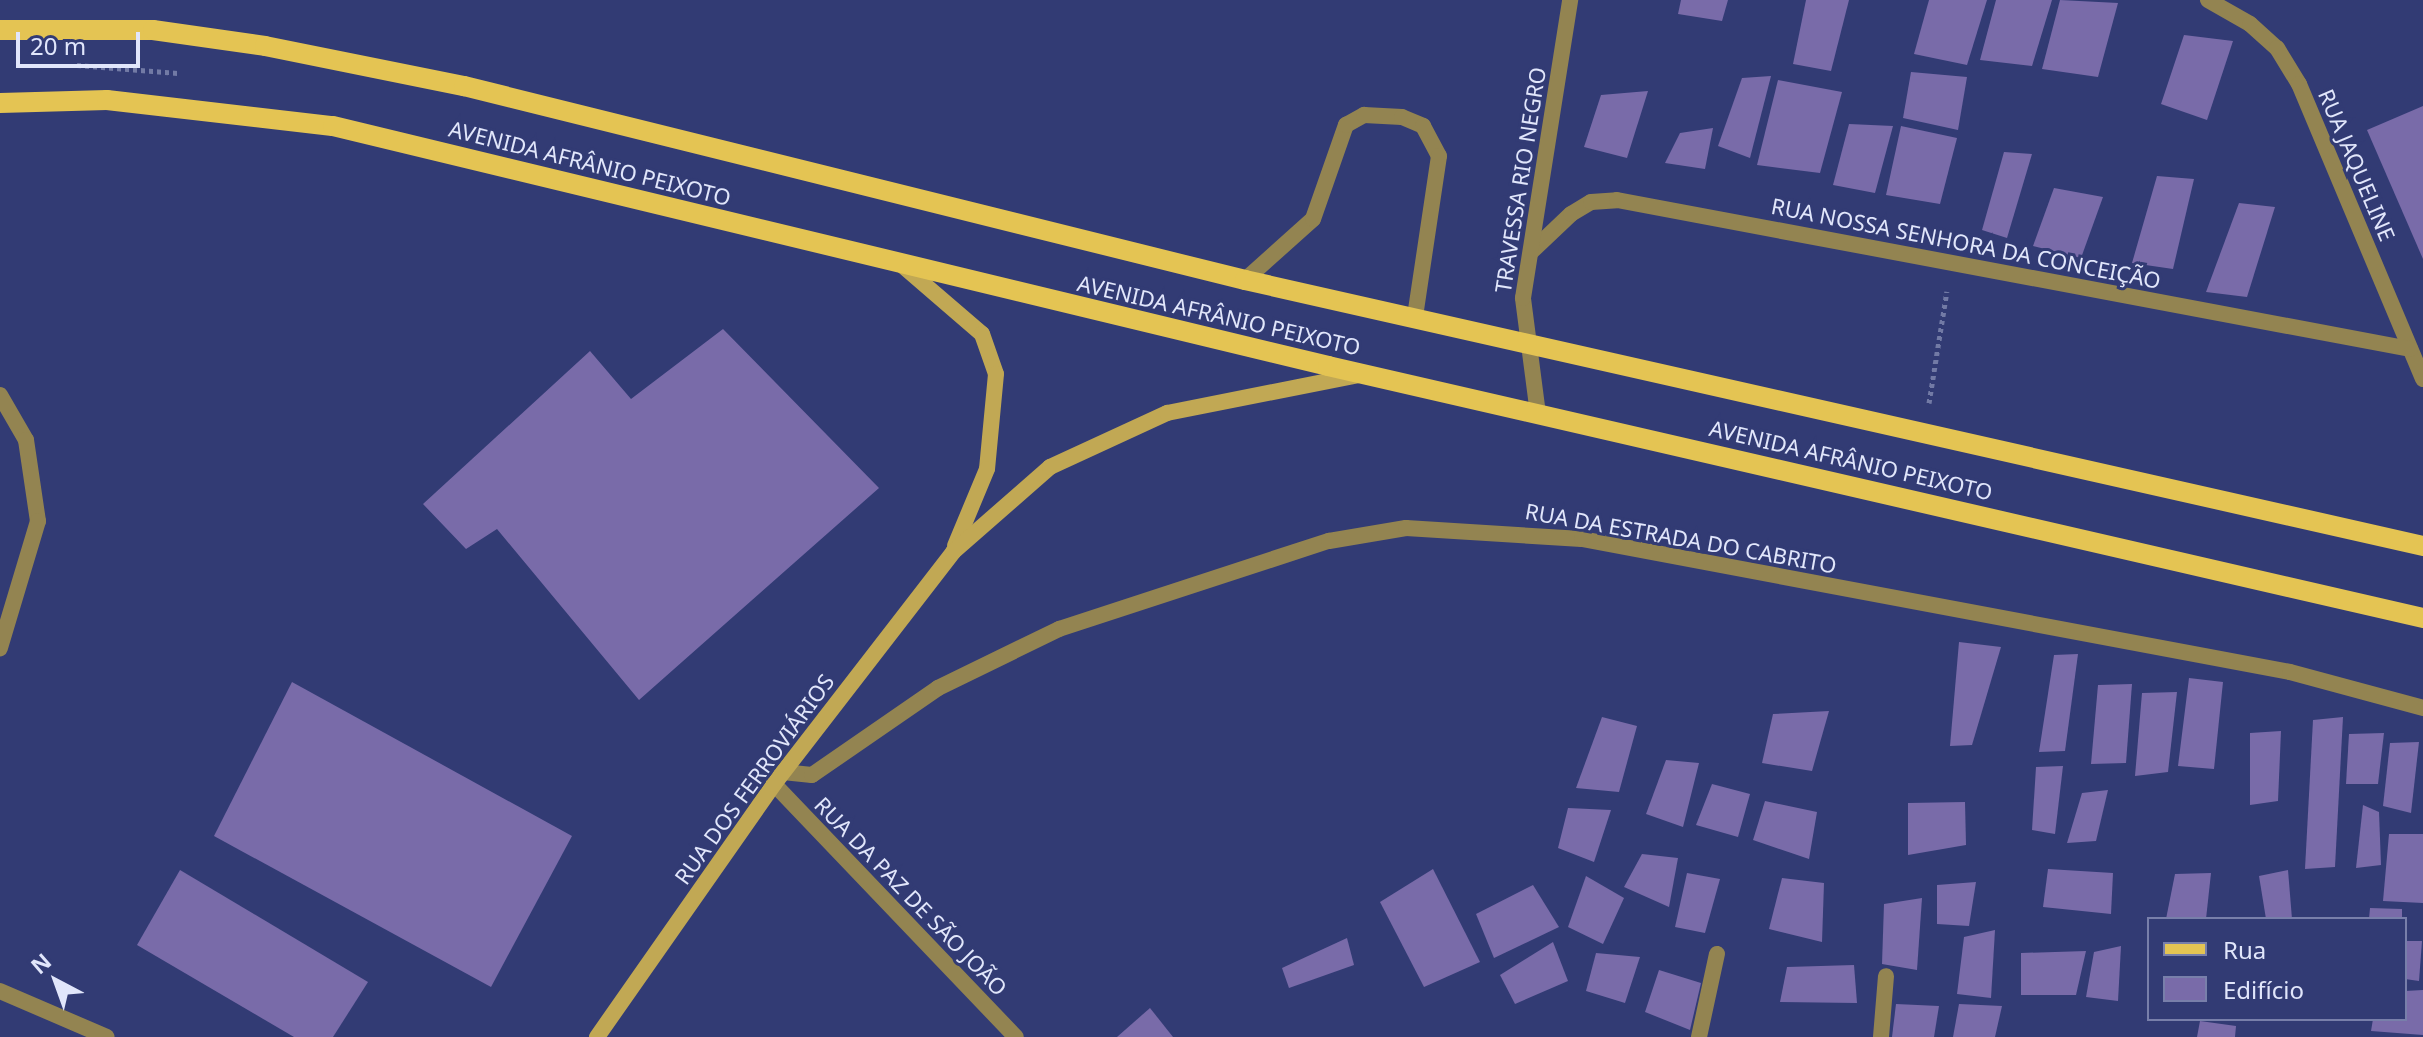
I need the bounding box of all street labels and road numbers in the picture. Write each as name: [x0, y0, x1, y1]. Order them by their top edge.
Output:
street label: TRAVESSA RIO NEGRO: [1489, 65, 1551, 295]
street label: RUA JAQUELINE: [2313, 85, 2401, 245]
street label: AVENIDA AFRÂNIO PEIXOTO: [446, 115, 734, 211]
street label: RUA NOSSA SENHORA DA CONCEIÇÃO: [1769, 192, 2163, 294]
street label: AVENIDA AFRÂNIO PEIXOTO: [1075, 270, 1363, 360]
street label: AVENIDA AFRÂNIO PEIXOTO: [1707, 415, 1995, 505]
street label: RUA DA ESTRADA DO CABRITO: [1523, 498, 1839, 578]
street label: RUA DOS FERROVIÁRIOS: [669, 669, 839, 889]
street label: RUA DA PAZ DE SÃO JOÃO: [809, 791, 1013, 1001]

